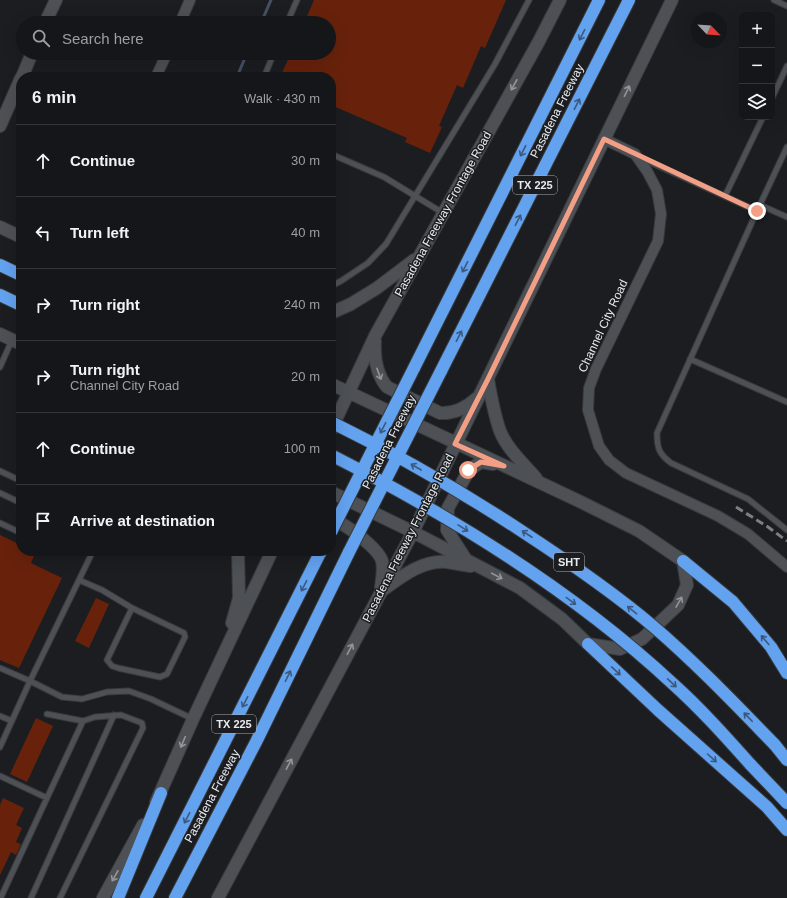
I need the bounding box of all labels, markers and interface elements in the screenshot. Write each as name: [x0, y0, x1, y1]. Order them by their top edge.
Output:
north arrow: [691, 12, 727, 48]
map controls: [739, 12, 775, 120]
button: +: [739, 12, 775, 48]
search box: [16, 16, 336, 60]
icon: search: [30, 27, 52, 49]
one-way arrow: [577, 29, 585, 41]
text: Search here: [62, 30, 144, 47]
button: −: [739, 48, 775, 84]
street label: Pasadena Freeway: [527, 62, 587, 160]
one-way arrow: [510, 79, 518, 91]
button: layers: [739, 84, 775, 120]
one-way arrow: [624, 85, 632, 97]
text: 6 min: [32, 88, 76, 107]
text: Walk · 430 m: [244, 91, 320, 106]
one-way arrow: [573, 98, 581, 110]
street label: Pasadena Freeway Frontage Road: [392, 129, 494, 299]
one-way arrow: [519, 145, 526, 157]
icon: ahead: [32, 150, 54, 172]
text: Continue: [70, 152, 135, 169]
text: 30 m: [291, 153, 320, 168]
road number: TX 225: [513, 176, 557, 194]
route end: [748, 202, 766, 220]
one-way arrow: [515, 214, 522, 226]
icon: left: [32, 222, 54, 244]
text: Turn left: [70, 224, 129, 241]
text: 40 m: [291, 225, 320, 240]
one-way arrow: [460, 261, 468, 273]
street label: Channel City Road: [575, 277, 631, 375]
icon: right: [32, 294, 54, 316]
text: Turn right: [70, 296, 140, 313]
text: 240 m: [284, 297, 320, 312]
one-way arrow: [456, 330, 463, 342]
text: Turn right: [70, 361, 140, 378]
icon: right: [32, 366, 54, 388]
one-way arrow: [376, 368, 384, 380]
text: 20 m: [291, 369, 320, 384]
text: Channel City Road: [70, 378, 179, 393]
street label: Pasadena Freeway: [359, 393, 419, 491]
one-way arrow: [379, 422, 387, 434]
icon: ahead: [32, 438, 54, 460]
text: Continue: [70, 440, 135, 457]
text: 100 m: [284, 441, 320, 456]
street label: Pasadena Freeway Frontage Road: [359, 452, 457, 624]
route start: [459, 461, 477, 479]
one-way arrow: [410, 462, 422, 470]
icon: arrive: [32, 510, 54, 532]
text: Arrive at destination: [70, 512, 215, 529]
one-way arrow: [457, 524, 468, 532]
one-way arrow: [522, 530, 533, 538]
road number: SHT: [554, 553, 584, 571]
one-way arrow: [491, 573, 503, 580]
one-way arrow: [300, 580, 307, 592]
one-way arrow: [565, 596, 576, 605]
one-way arrow: [675, 596, 683, 608]
one-way arrow: [627, 605, 638, 614]
one-way arrow: [761, 635, 770, 646]
one-way arrow: [347, 644, 355, 656]
one-way arrow: [611, 666, 621, 675]
one-way arrow: [285, 671, 292, 683]
one-way arrow: [667, 678, 677, 687]
one-way arrow: [241, 696, 248, 708]
one-way arrow: [743, 712, 753, 722]
road number: TX 225: [212, 715, 256, 733]
one-way arrow: [179, 735, 186, 747]
street label: Pasadena Freeway: [182, 747, 242, 845]
one-way arrow: [707, 754, 717, 763]
one-way arrow: [286, 758, 294, 770]
one-way arrow: [183, 812, 190, 824]
one-way arrow: [111, 870, 119, 882]

